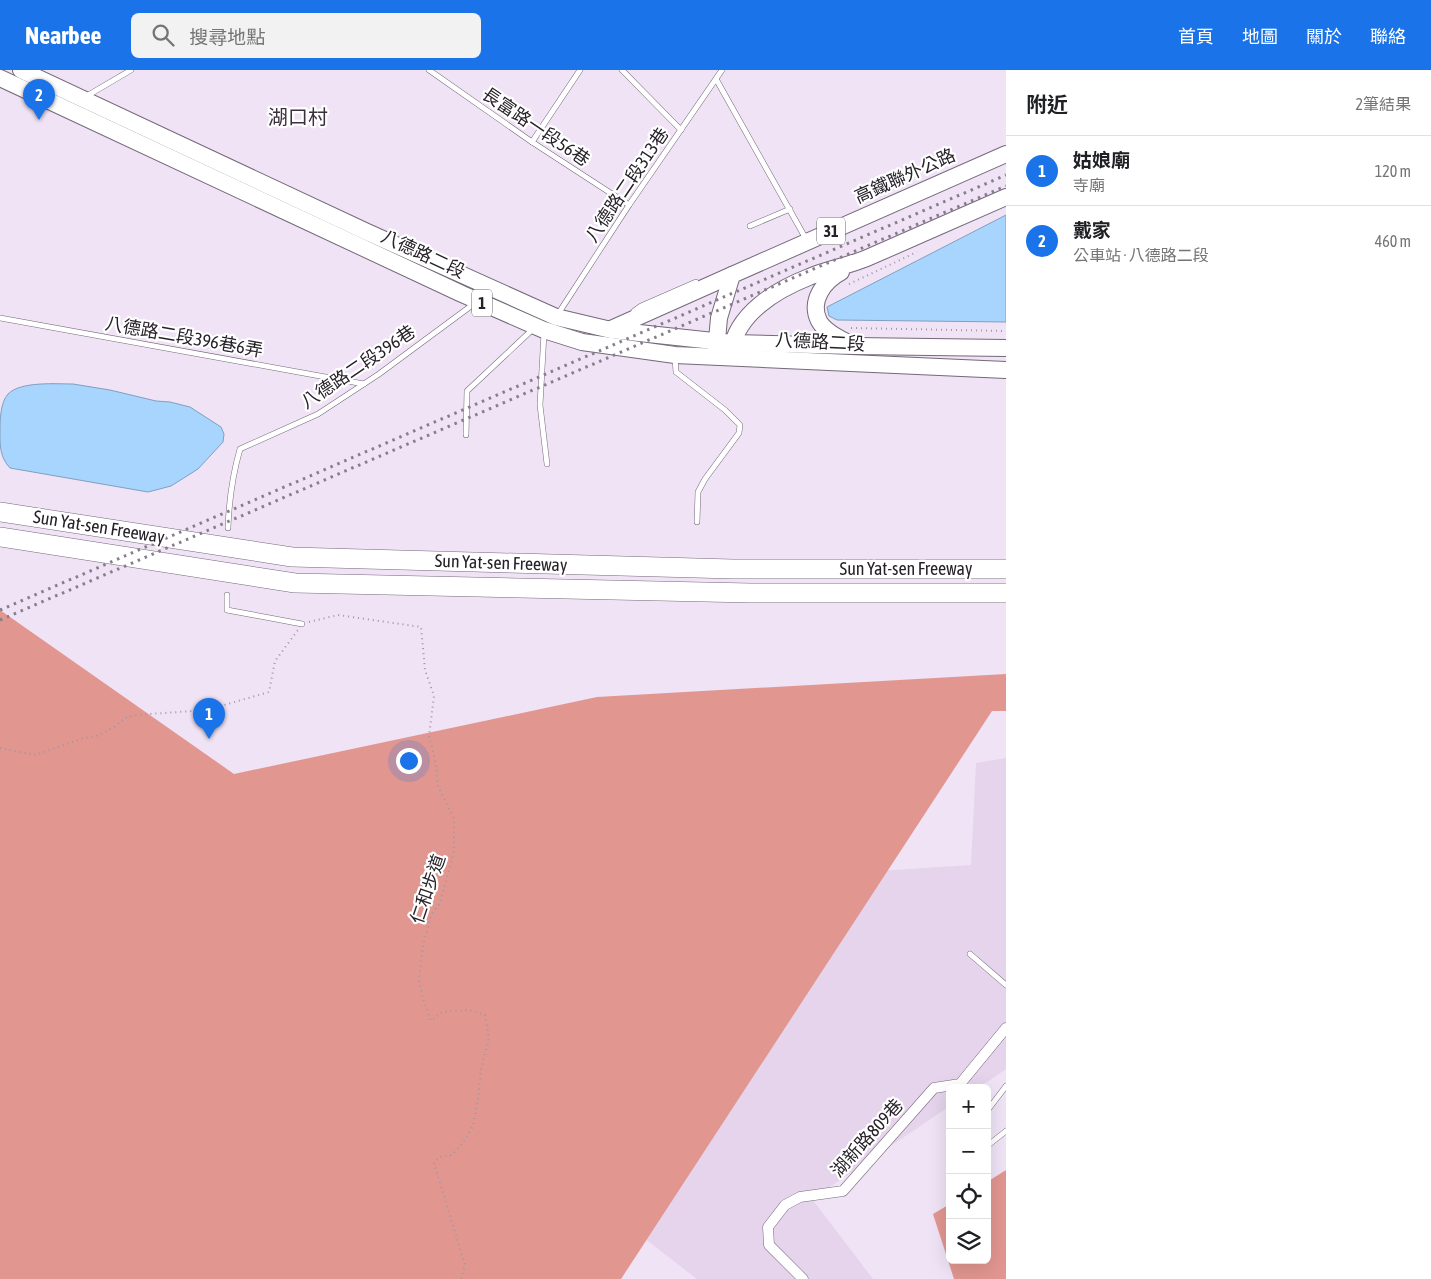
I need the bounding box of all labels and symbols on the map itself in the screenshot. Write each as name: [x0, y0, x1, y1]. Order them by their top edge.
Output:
pin: 2: [23, 79, 55, 120]
street label: 長富路一段56巷: [479, 83, 594, 170]
district label: 湖口村: [268, 105, 328, 128]
street label: 八德路二段313巷: [581, 124, 673, 246]
street label: 高鐵聯外公路: [851, 144, 958, 207]
road number: 31: [817, 218, 845, 245]
street label: 八德路二段: [378, 225, 468, 282]
road number: 1: [472, 290, 492, 317]
street label: 八德路二段396巷6弄: [104, 312, 265, 361]
street label: 八德路二段396巷: [297, 321, 419, 413]
street label: 八德路二段: [775, 329, 866, 354]
street label: Sun Yat-sen Freeway: [32, 506, 166, 547]
street label: Sun Yat-sen Freeway: [434, 550, 568, 575]
street label: Sun Yat-sen Freeway: [840, 558, 972, 579]
pin: 1: [193, 698, 225, 739]
your location: [396, 748, 422, 774]
street label: 仁和步道: [406, 851, 449, 926]
street label: 湖新路809巷: [826, 1094, 907, 1181]

